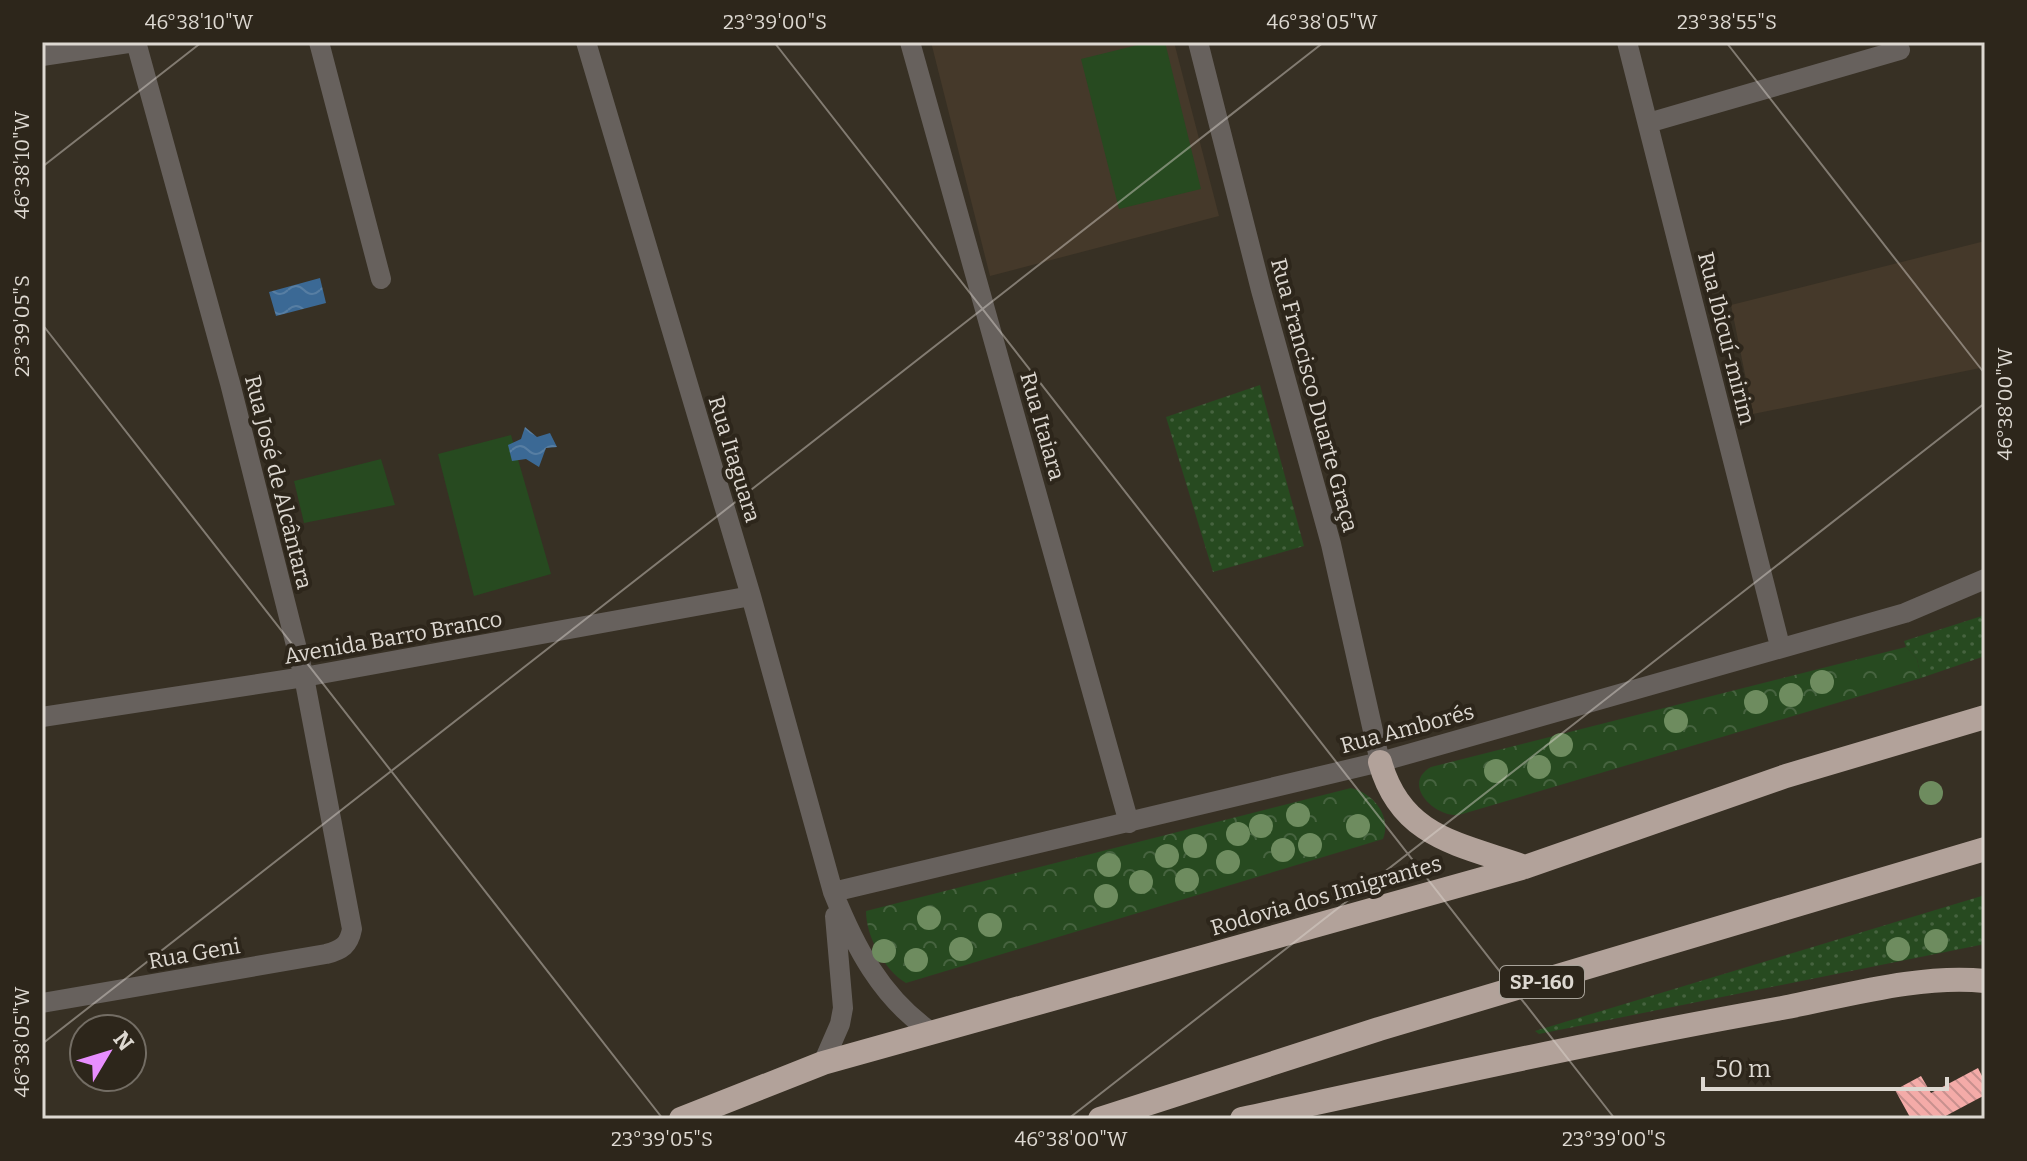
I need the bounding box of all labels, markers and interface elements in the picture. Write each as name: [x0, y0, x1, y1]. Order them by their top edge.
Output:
text: 46°38'10"W: [145, 10, 254, 34]
text: 23°39'00"S: [723, 10, 827, 34]
text: 46°38'05"W: [1267, 10, 1378, 34]
text: 23°38'55"S: [1677, 10, 1777, 34]
text: 46°38'10"W: [10, 110, 34, 219]
street label: Rua Ibicuí-mirim: [1692, 249, 1761, 427]
street label: Rua Francisco Duarte Graça: [1265, 255, 1364, 535]
text: 23°39'05"S: [10, 275, 34, 377]
text: 46°38'00"W: [1993, 347, 2017, 461]
street label: Rua Itaiara: [1014, 369, 1071, 483]
street label: Rua José de Alcântara: [239, 372, 318, 592]
street label: Rua Itaguara: [702, 393, 767, 526]
street label: Avenida Barro Branco: [282, 605, 504, 670]
street label: Rua Amborés: [1337, 698, 1477, 759]
street label: Rodovia dos Imigrantes: [1207, 850, 1445, 941]
street label: Rua Geni: [146, 932, 243, 975]
road number: SP-160: [1500, 966, 1584, 998]
text: 46°38'05"W: [10, 986, 34, 1097]
north arrow: [68, 1013, 148, 1093]
text: N: [107, 1026, 139, 1056]
scale bar: [1703, 1041, 1947, 1091]
text: 50 m: [1715, 1055, 1771, 1083]
text: 23°39'05"S: [611, 1127, 713, 1151]
text: 46°38'00"W: [1014, 1127, 1128, 1151]
text: 23°39'00"S: [1562, 1127, 1666, 1151]

